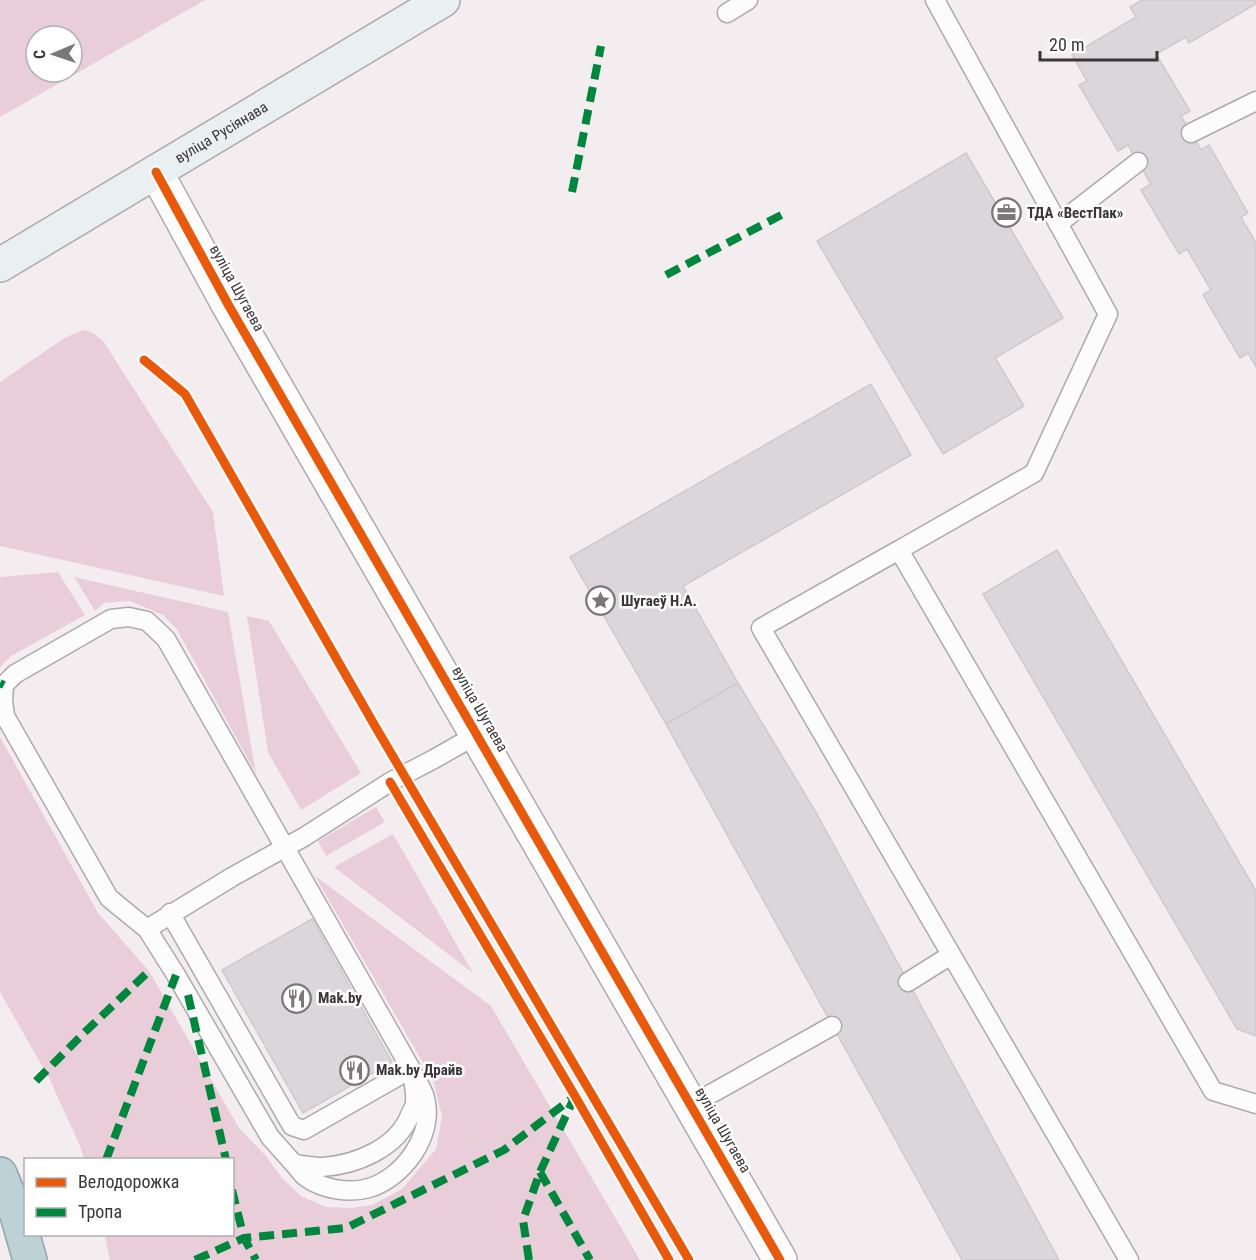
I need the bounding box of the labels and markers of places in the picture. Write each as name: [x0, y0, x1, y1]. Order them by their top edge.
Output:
office icon: ТДА «ВестПак»: [990, 197, 1022, 229]
place label: ТДА «ВестПак»: [1027, 204, 1124, 222]
place icon: Шугаеў Н.А.: [584, 585, 616, 617]
place label: Шугаеў Н.А.: [621, 592, 697, 610]
restaurant icon: Mak.by: [281, 982, 313, 1014]
place label: Mak.by: [318, 989, 362, 1007]
restaurant icon: Маk.by Драйв: [339, 1054, 371, 1086]
place label: Маk.by Драйв: [376, 1061, 463, 1079]

